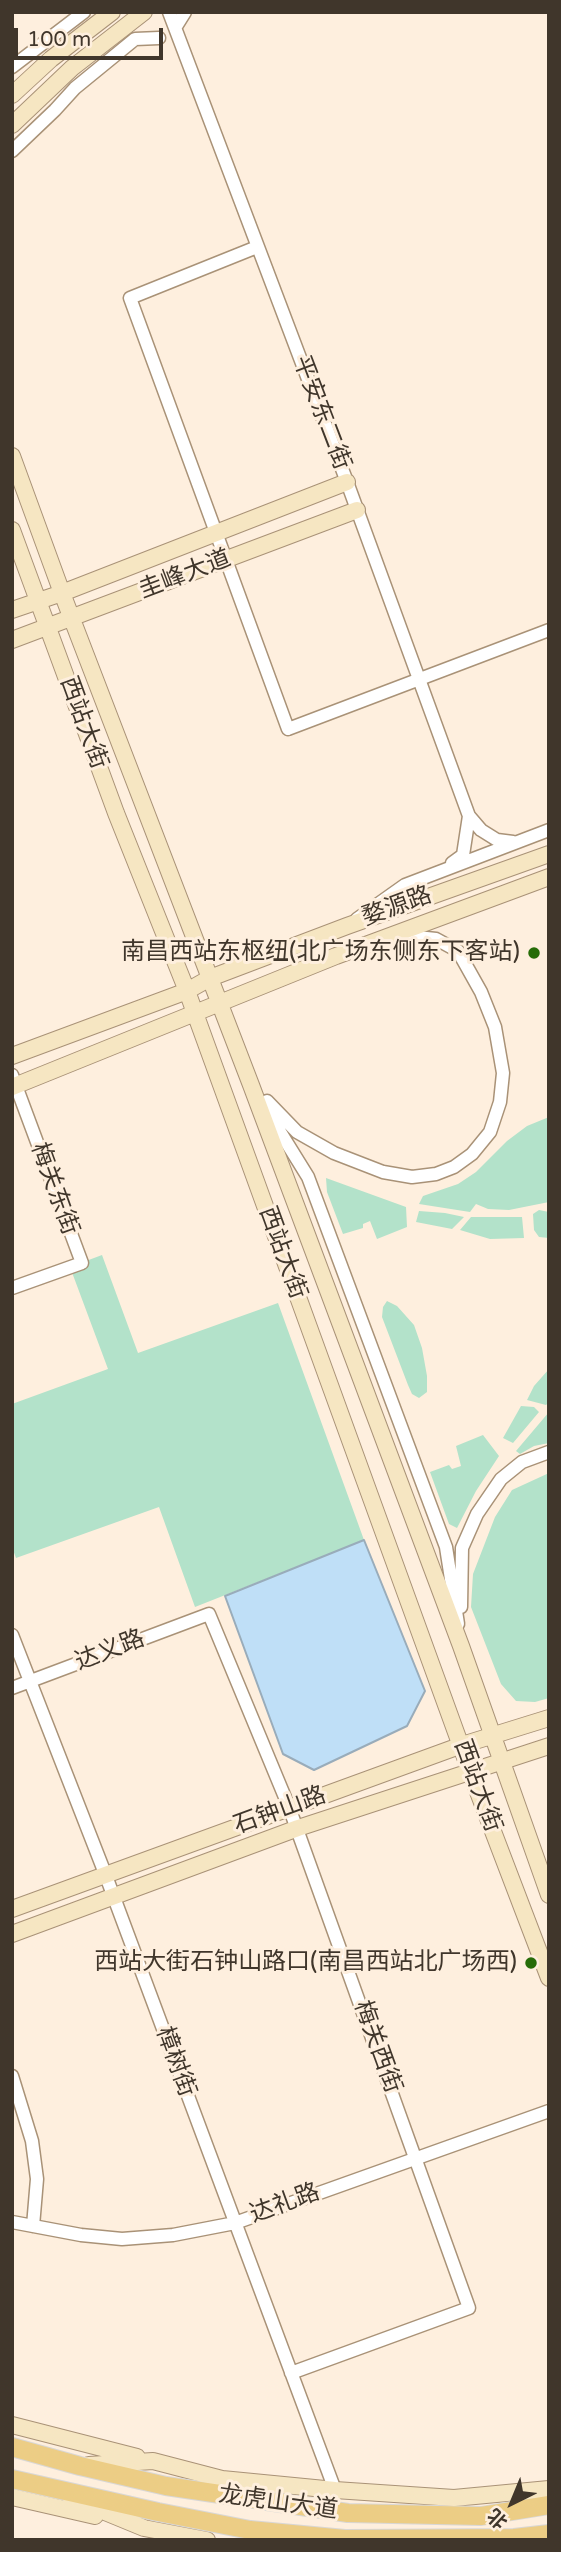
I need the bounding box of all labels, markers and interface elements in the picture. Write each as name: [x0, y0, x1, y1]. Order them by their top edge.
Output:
scale bar: [18, 14, 166, 58]
text: 100 m: [27, 27, 91, 52]
street label: 平安东二街: [286, 352, 356, 474]
street label: 圭峰大道: [135, 544, 235, 606]
street label: 西站大街: [53, 673, 113, 773]
street label: 婺源路: [358, 881, 436, 933]
place label: 南昌西站东枢纽(北广场东侧东下客站): [121, 939, 520, 967]
marker: 南昌西站东枢纽(北广场东侧东下客站): [526, 945, 542, 961]
street label: 梅关东街: [24, 1139, 84, 1239]
street label: 西站大街: [252, 1203, 312, 1303]
street label: 达义路: [71, 1625, 149, 1677]
street label: 西站大街: [447, 1736, 507, 1836]
street label: 石钟山路: [230, 1781, 330, 1841]
place label: 西站大街石钟山路口(南昌西站北广场西): [94, 1949, 517, 1977]
marker: 西站大街石钟山路口(南昌西站北广场西): [523, 1955, 539, 1971]
street label: 梅关西街: [347, 1997, 407, 2097]
street label: 樟树街: [149, 2023, 201, 2101]
street label: 达礼路: [246, 2178, 324, 2230]
north arrow: [477, 2468, 547, 2538]
street label: 龙虎山大道: [217, 2480, 339, 2526]
text: 北: [483, 2504, 512, 2533]

